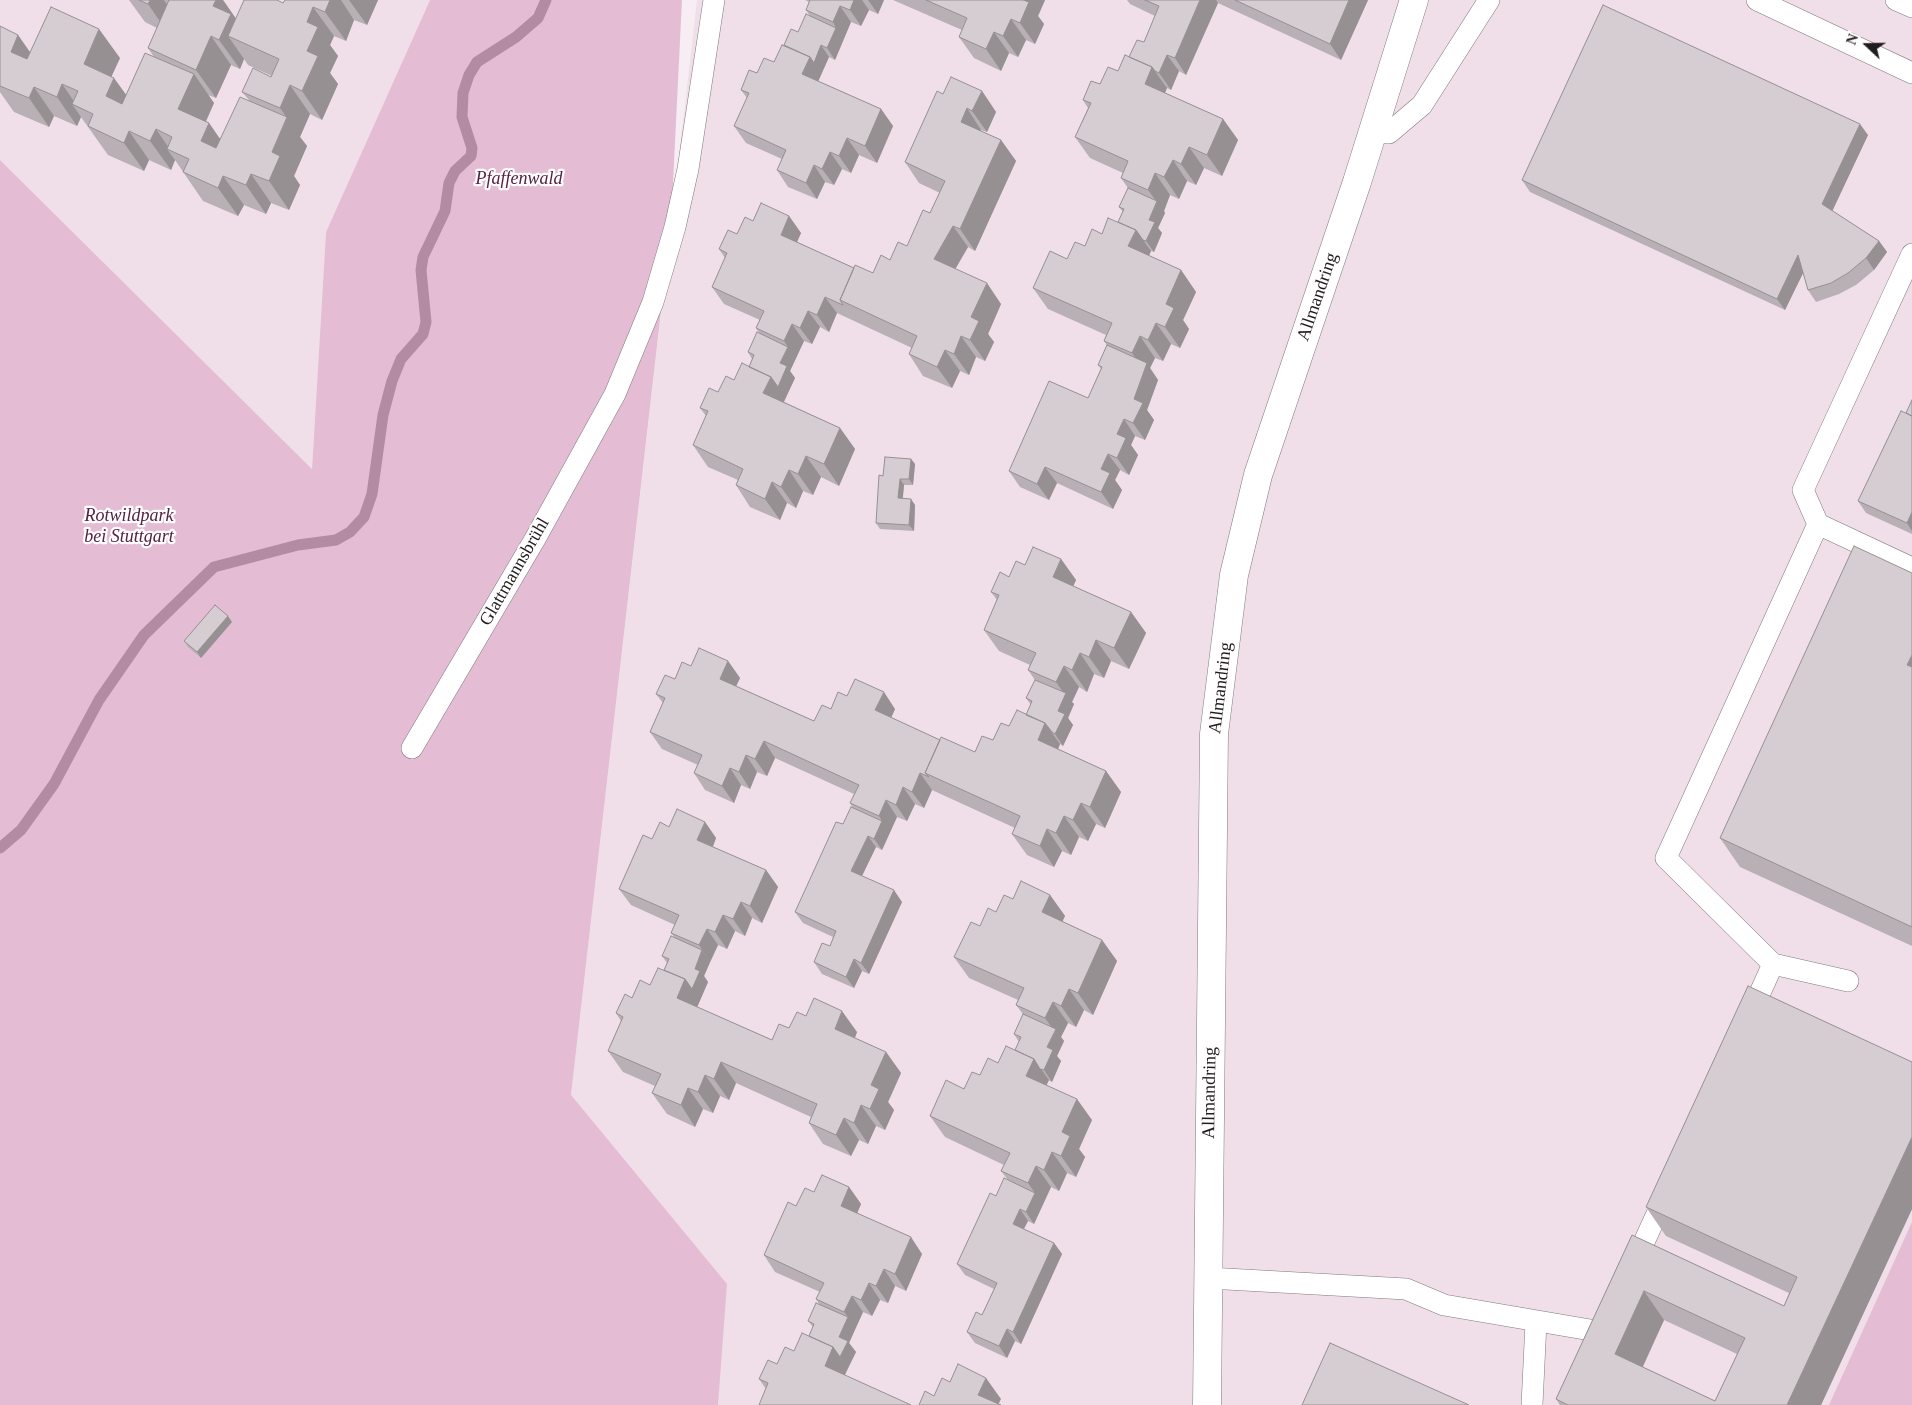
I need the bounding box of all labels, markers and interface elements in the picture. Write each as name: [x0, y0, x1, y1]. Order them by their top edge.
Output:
north arrow: [1842, 20, 1892, 70]
text: N: [1844, 32, 1861, 47]
park label: Pfaffenwald: [476, 168, 562, 190]
street label: Allmandring: [1293, 250, 1343, 344]
park label: Rotwildpark bei Stuttgart: [84, 505, 174, 548]
street label: Glattmannsbrühl: [475, 514, 555, 630]
street label: Allmandring: [1205, 641, 1237, 735]
street label: Allmandring: [1198, 1047, 1222, 1139]

